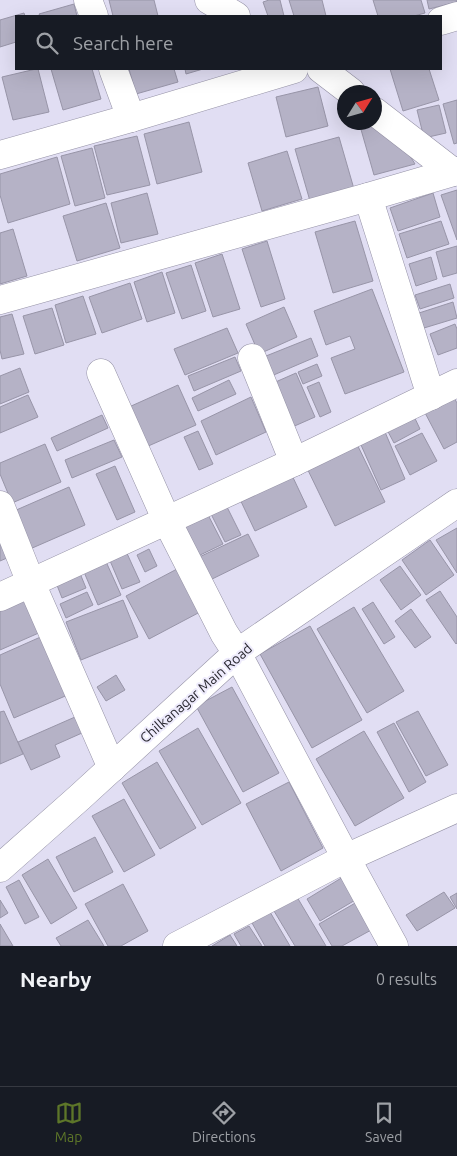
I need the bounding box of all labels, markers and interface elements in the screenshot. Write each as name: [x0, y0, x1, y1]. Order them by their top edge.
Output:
search box: [15, 15, 442, 70]
icon: search: [33, 29, 61, 57]
text: Search here: [73, 32, 173, 54]
north arrow: [337, 85, 382, 130]
street label: Chilkanagar Main Road: [137, 640, 255, 746]
text: Nearby: [20, 967, 91, 991]
text: 0 results: [376, 970, 437, 988]
tab: Map: [55, 1099, 83, 1145]
tab: Directions: [192, 1099, 256, 1145]
tab: Saved: [365, 1099, 402, 1145]

